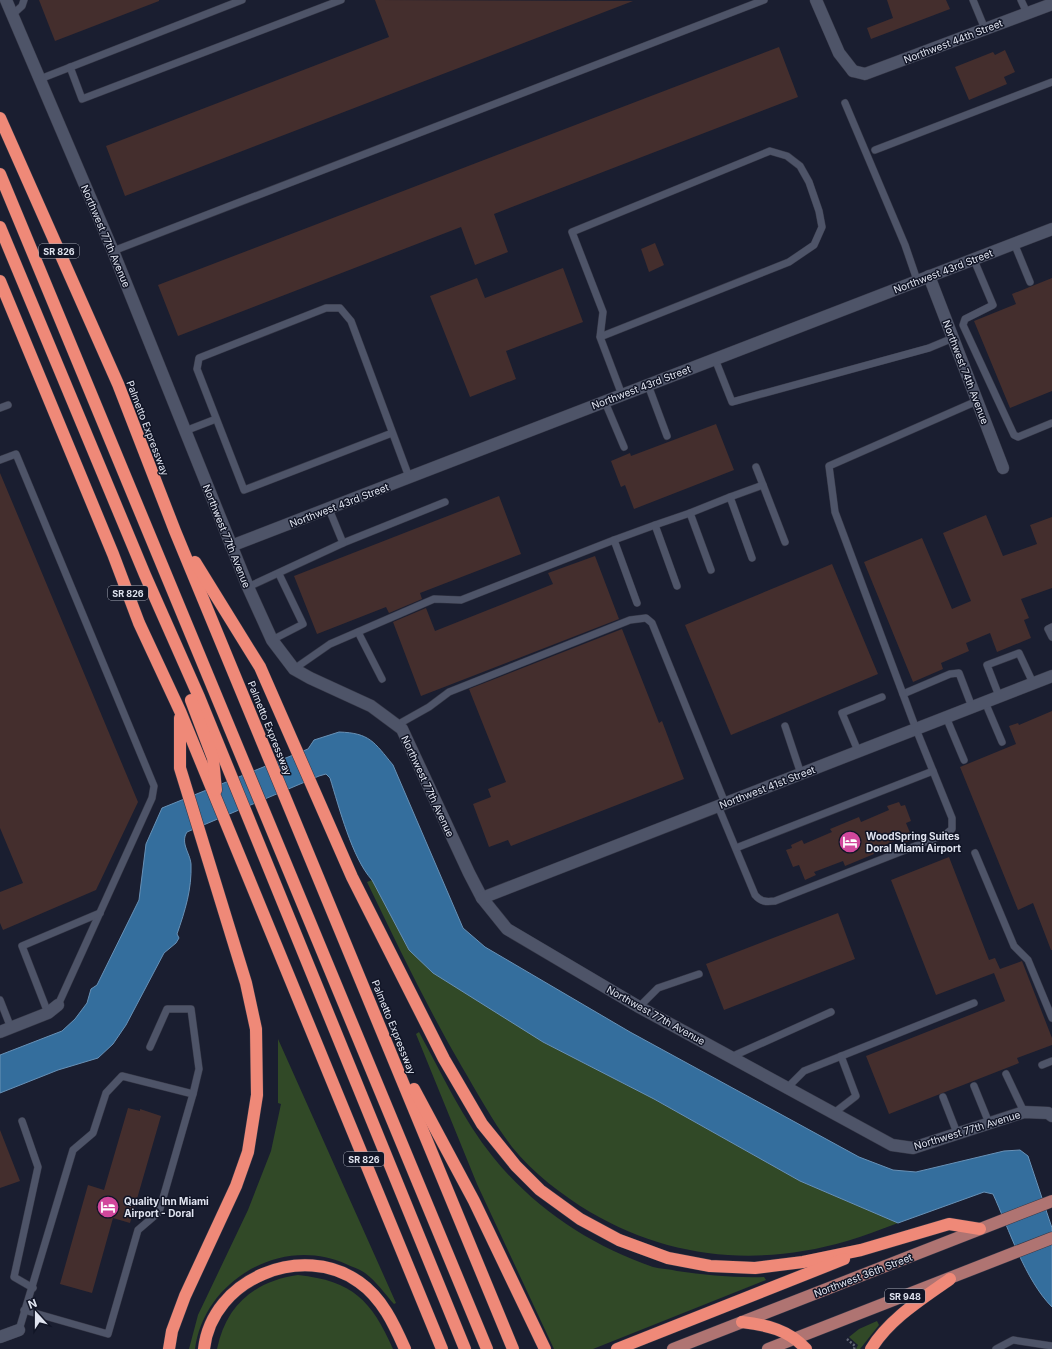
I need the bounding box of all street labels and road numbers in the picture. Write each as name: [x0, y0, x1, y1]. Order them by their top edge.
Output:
street label: Northwest 44th Street: [902, 16, 1005, 65]
street label: Northwest 77th Avenue: [79, 183, 133, 289]
road number: SR 826: [39, 244, 79, 258]
street label: Northwest 43rd Street: [892, 246, 995, 295]
street label: Northwest 74th Avenue: [941, 318, 991, 426]
street label: Northwest 43rd Street: [590, 362, 693, 411]
street label: Palmetto Expressway: [124, 379, 172, 478]
street label: Northwest 43rd Street: [288, 480, 391, 529]
street label: Northwest 77th Avenue: [201, 483, 253, 590]
road number: SR 826: [108, 586, 148, 600]
street label: Palmetto Expressway: [246, 679, 295, 777]
street label: Northwest 77th Avenue: [399, 733, 457, 839]
street label: Northwest 41st Street: [717, 763, 817, 811]
street label: Palmetto Expressway: [370, 978, 419, 1076]
street label: Northwest 77th Avenue: [605, 983, 707, 1047]
street label: Northwest 77th Avenue: [912, 1108, 1022, 1152]
road number: SR 826: [344, 1152, 384, 1166]
street label: Northwest 36th Street: [812, 1250, 915, 1299]
road number: SR 948: [885, 1289, 925, 1303]

